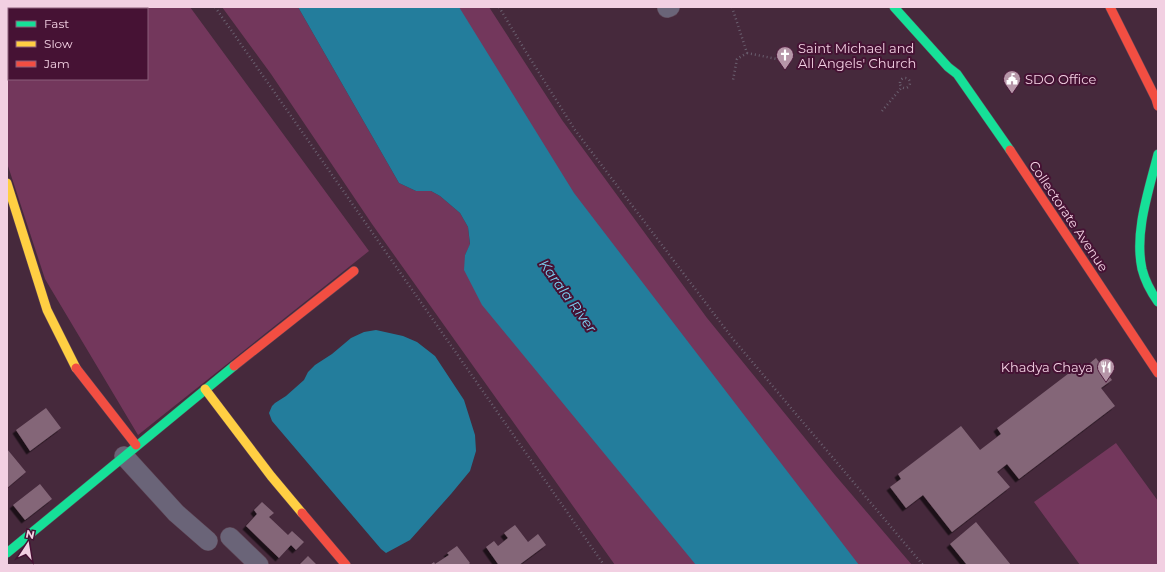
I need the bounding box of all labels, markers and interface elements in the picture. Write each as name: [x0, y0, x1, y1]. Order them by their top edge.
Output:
legend: [8, 8, 148, 80]
text: Fast: [44, 16, 69, 31]
text: Slow: [44, 36, 73, 51]
place label: Saint Michael and All Angels' Church: [798, 40, 916, 71]
church icon: Saint Michael and All Angels' Church: [775, 45, 795, 70]
text: Jam: [43, 56, 70, 71]
public building icon: SDO Office: [1002, 69, 1022, 94]
place label: SDO Office: [1025, 71, 1096, 87]
street label: Collectorate Avenue: [1026, 158, 1112, 275]
water label: Karala River: [535, 256, 601, 337]
restaurant icon: Khadya Chaya: [1096, 357, 1116, 382]
place label: Khadya Chaya: [1001, 359, 1093, 375]
north arrow: [8, 524, 48, 564]
text: N: [24, 526, 36, 542]

